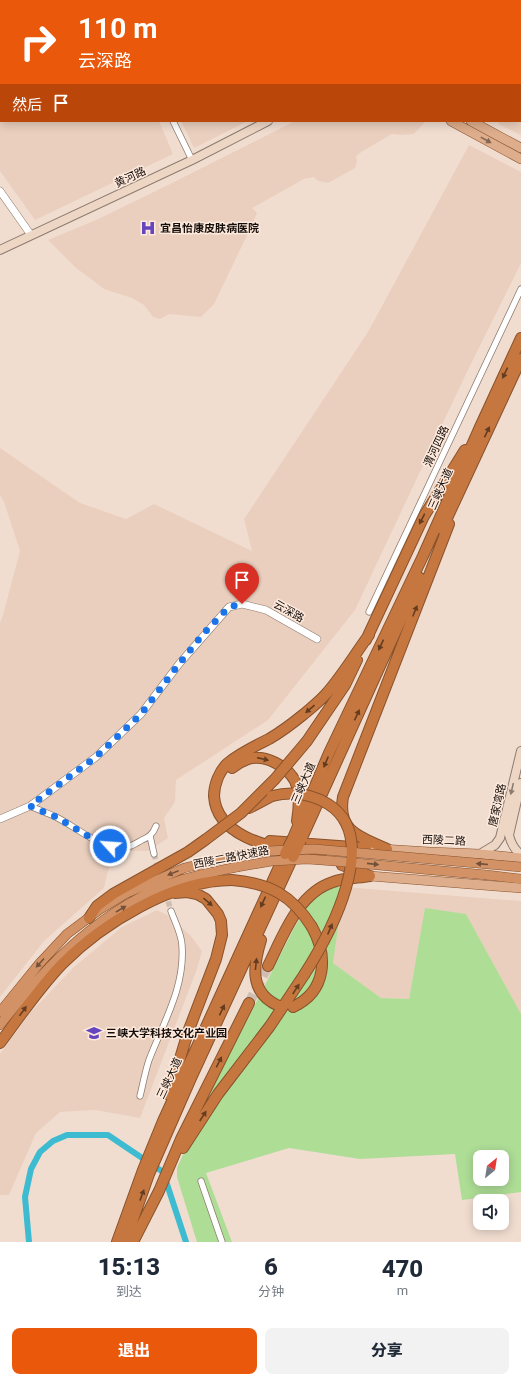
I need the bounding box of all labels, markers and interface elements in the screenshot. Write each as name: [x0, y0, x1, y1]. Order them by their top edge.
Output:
text: 110 m: [78, 12, 157, 45]
icon: right: [12, 16, 64, 68]
text: 云深路: [78, 50, 132, 71]
icon: arrive: [50, 92, 72, 114]
text: 然后: [12, 96, 42, 114]
one-way arrow: [480, 136, 492, 143]
street label: 黄河路: [113, 165, 148, 190]
hospital icon: 宜昌怡康皮肤病医院: [139, 219, 157, 237]
place label: 宜昌怡康皮肤病医院: [160, 222, 259, 235]
one-way arrow: [502, 368, 508, 379]
street label: 渭河四路: [421, 424, 452, 469]
one-way arrow: [484, 426, 490, 437]
street label: 三峡大道: [426, 466, 455, 512]
one-way arrow: [419, 514, 425, 525]
pin: [225, 563, 259, 604]
icon: arrive: [231, 569, 253, 591]
street label: 云深路: [271, 598, 306, 625]
one-way arrow: [413, 604, 419, 616]
one-way arrow: [378, 639, 384, 650]
one-way arrow: [305, 704, 315, 714]
one-way arrow: [354, 710, 360, 721]
one-way arrow: [322, 756, 329, 768]
one-way arrow: [256, 757, 269, 763]
street label: 三峡大道: [289, 760, 318, 806]
street label: 唐家湾路: [486, 782, 509, 828]
one-way arrow: [509, 783, 515, 795]
position arrow: [89, 825, 131, 867]
street label: 西陵二路: [422, 833, 466, 848]
street label: 西陵二路快速路: [192, 844, 270, 871]
one-way arrow: [476, 860, 488, 867]
one-way arrow: [367, 861, 379, 868]
one-way arrow: [167, 870, 179, 876]
one-way arrow: [260, 896, 266, 908]
one-way arrow: [202, 897, 213, 906]
one-way arrow: [115, 906, 127, 913]
one-way arrow: [327, 924, 333, 935]
one-way arrow: [36, 957, 45, 968]
one-way arrow: [252, 958, 259, 970]
one-way arrow: [292, 983, 300, 994]
one-way arrow: [219, 1004, 226, 1016]
one-way arrow: [19, 1006, 27, 1017]
school or university icon: 三峡大学科技文化产业园: [85, 1024, 103, 1042]
place label: 三峡大学科技文化产业园: [106, 1027, 227, 1040]
street label: 三峡大道: [154, 1056, 185, 1101]
one-way arrow: [216, 1056, 222, 1067]
one-way arrow: [199, 1111, 207, 1121]
north arrow: [473, 1150, 509, 1186]
map controls: [473, 1150, 509, 1230]
one-way arrow: [139, 1188, 145, 1200]
button: sound: [473, 1194, 509, 1230]
text: 15:13: [98, 1253, 160, 1281]
text: 6: [264, 1253, 278, 1281]
text: 470: [382, 1255, 423, 1283]
text: m: [397, 1283, 408, 1298]
text: 到达: [116, 1284, 142, 1299]
text: 分钟: [258, 1284, 284, 1299]
button: 退出: [12, 1328, 257, 1374]
button: 分享: [265, 1328, 509, 1374]

